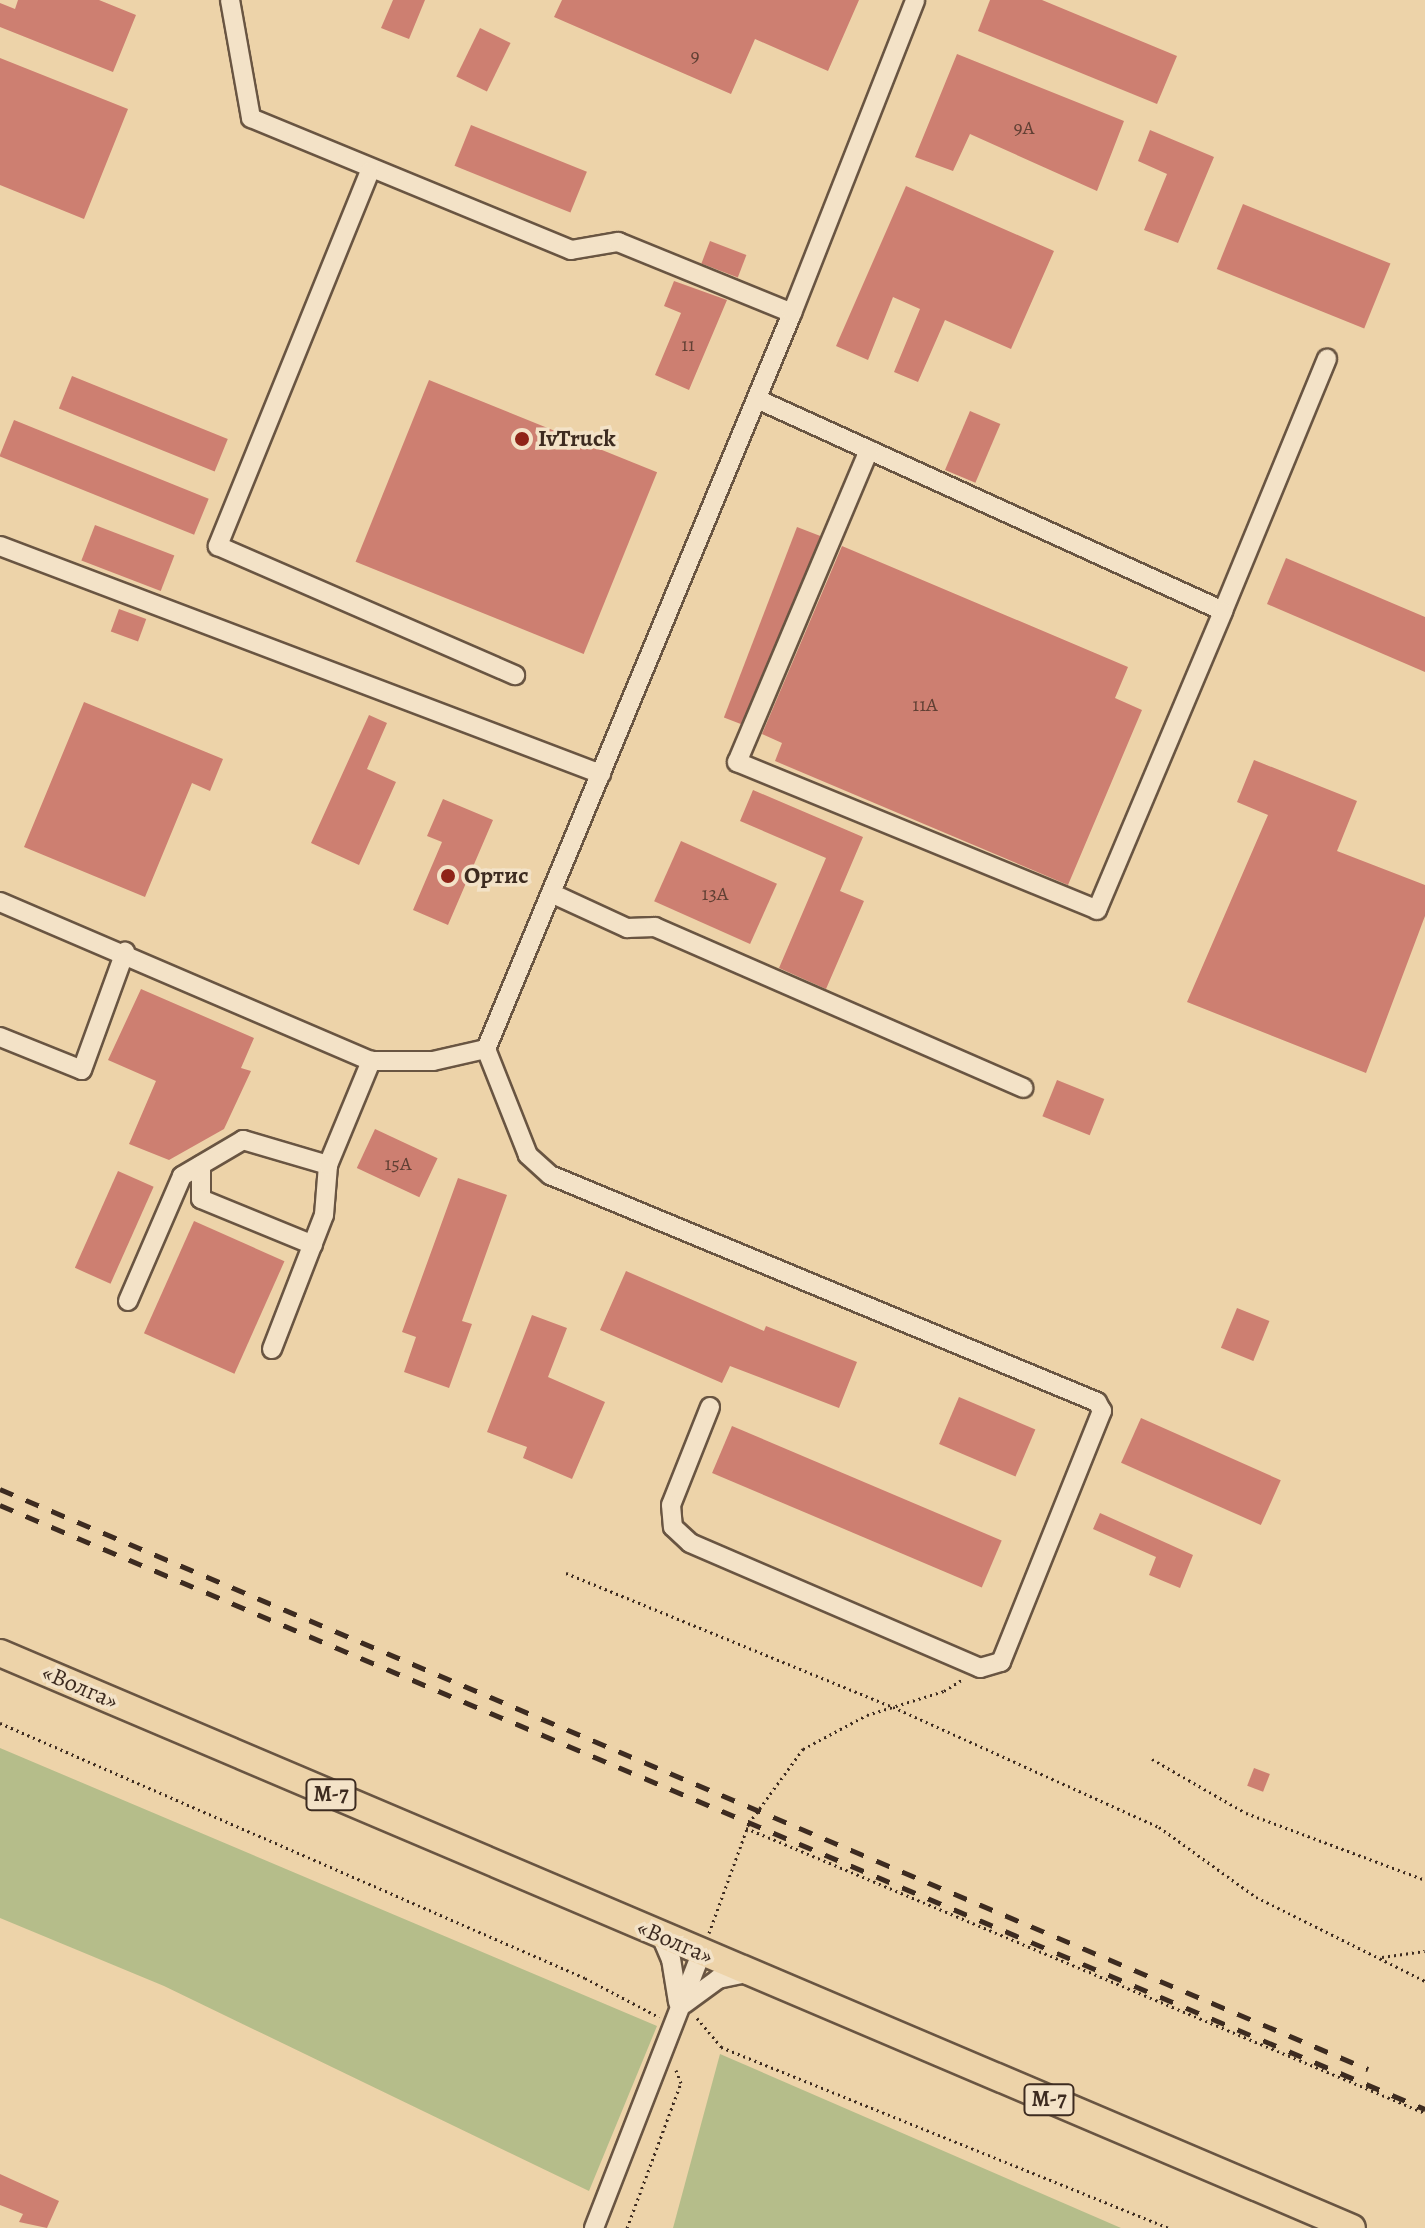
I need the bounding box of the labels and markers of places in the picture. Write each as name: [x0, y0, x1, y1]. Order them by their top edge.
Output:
place label: IvTruck: [538, 425, 616, 453]
marker: IvTruck: [513, 430, 531, 448]
place label: Ортис: [464, 862, 529, 890]
marker: Ортис: [439, 867, 457, 885]

